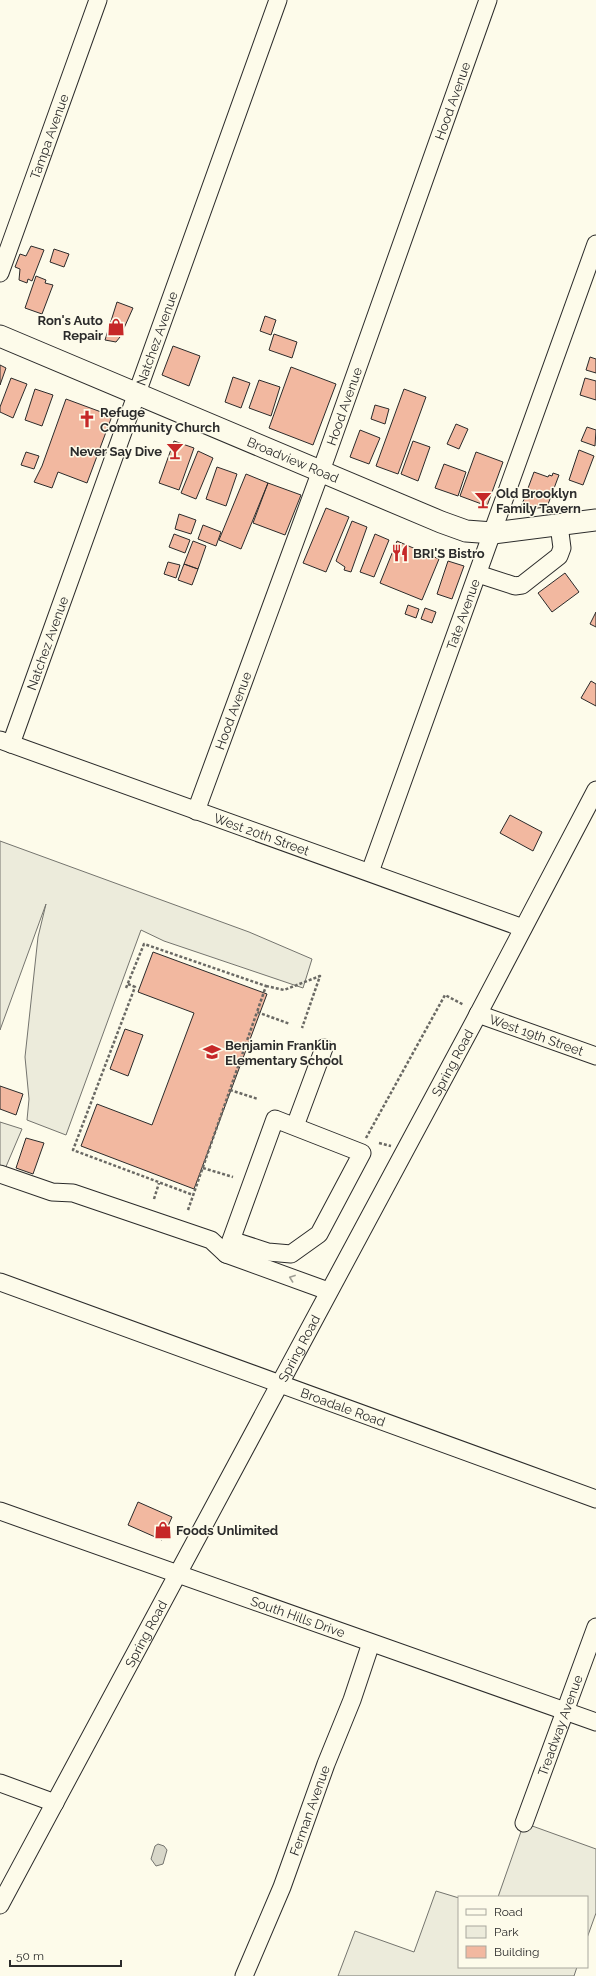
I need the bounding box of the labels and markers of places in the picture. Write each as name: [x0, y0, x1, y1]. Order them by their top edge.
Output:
place label: Ron's Auto Repair: [38, 313, 103, 343]
shop icon: Ron's Auto Repair: [106, 317, 126, 337]
place label: Refuge Community Church: [100, 405, 220, 435]
church icon: Refuge Community Church: [77, 409, 97, 429]
bar icon: Never Say Dive: [165, 441, 185, 461]
place label: Never Say Dive: [70, 444, 162, 459]
place label: Old Brooklyn Family Tavern: [496, 486, 581, 516]
bar icon: Old Brooklyn Family Tavern: [473, 490, 493, 510]
restaurant icon: BRI'S Bistro: [390, 543, 410, 563]
place label: BRI'S Bistro: [413, 546, 485, 561]
place label: Benjamin Franklin Elementary School: [225, 1038, 344, 1068]
school or university icon: Benjamin Franklin Elementary School: [202, 1042, 222, 1062]
shop icon: Foods Unlimited: [153, 1520, 173, 1540]
place label: Foods Unlimited: [176, 1523, 278, 1538]

